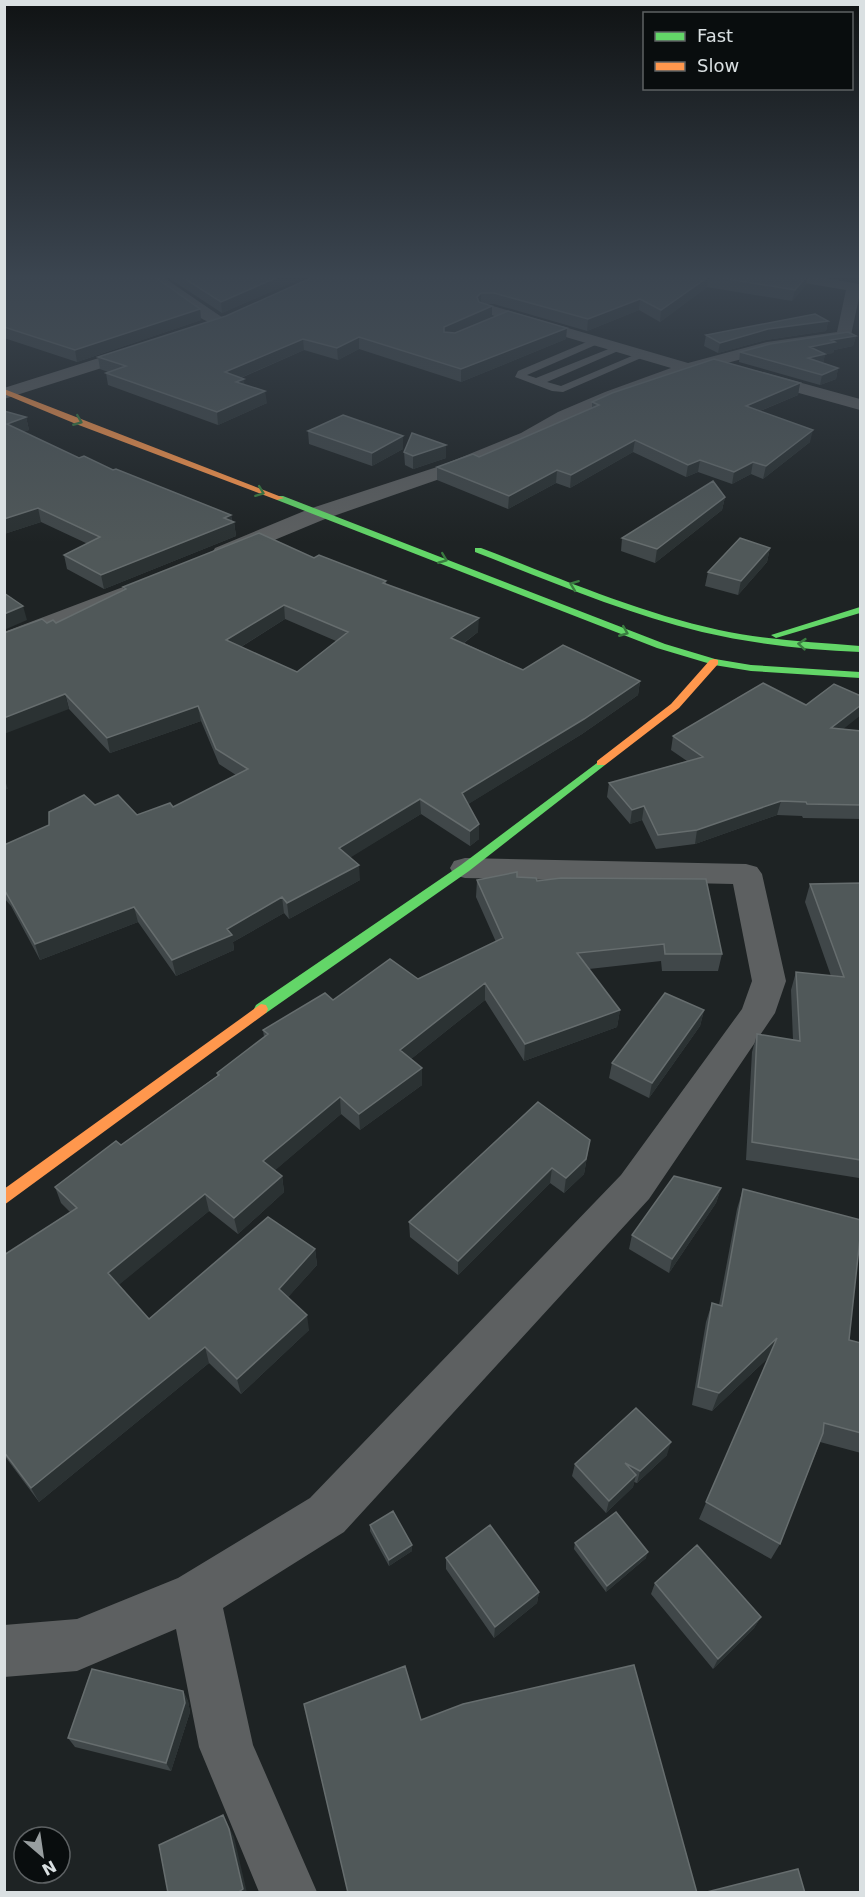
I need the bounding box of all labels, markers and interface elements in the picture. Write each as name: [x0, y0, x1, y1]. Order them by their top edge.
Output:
legend: [643, 12, 853, 90]
text: Fast: [697, 25, 733, 46]
text: Slow: [697, 55, 739, 76]
one-way arrow: [72, 414, 83, 426]
one-way arrow: [254, 484, 265, 497]
one-way arrow: [437, 552, 447, 565]
one-way arrow: [569, 580, 580, 593]
one-way arrow: [618, 624, 628, 637]
one-way arrow: [798, 638, 807, 651]
north arrow: [12, 1825, 72, 1885]
text: N: [39, 1856, 59, 1879]

